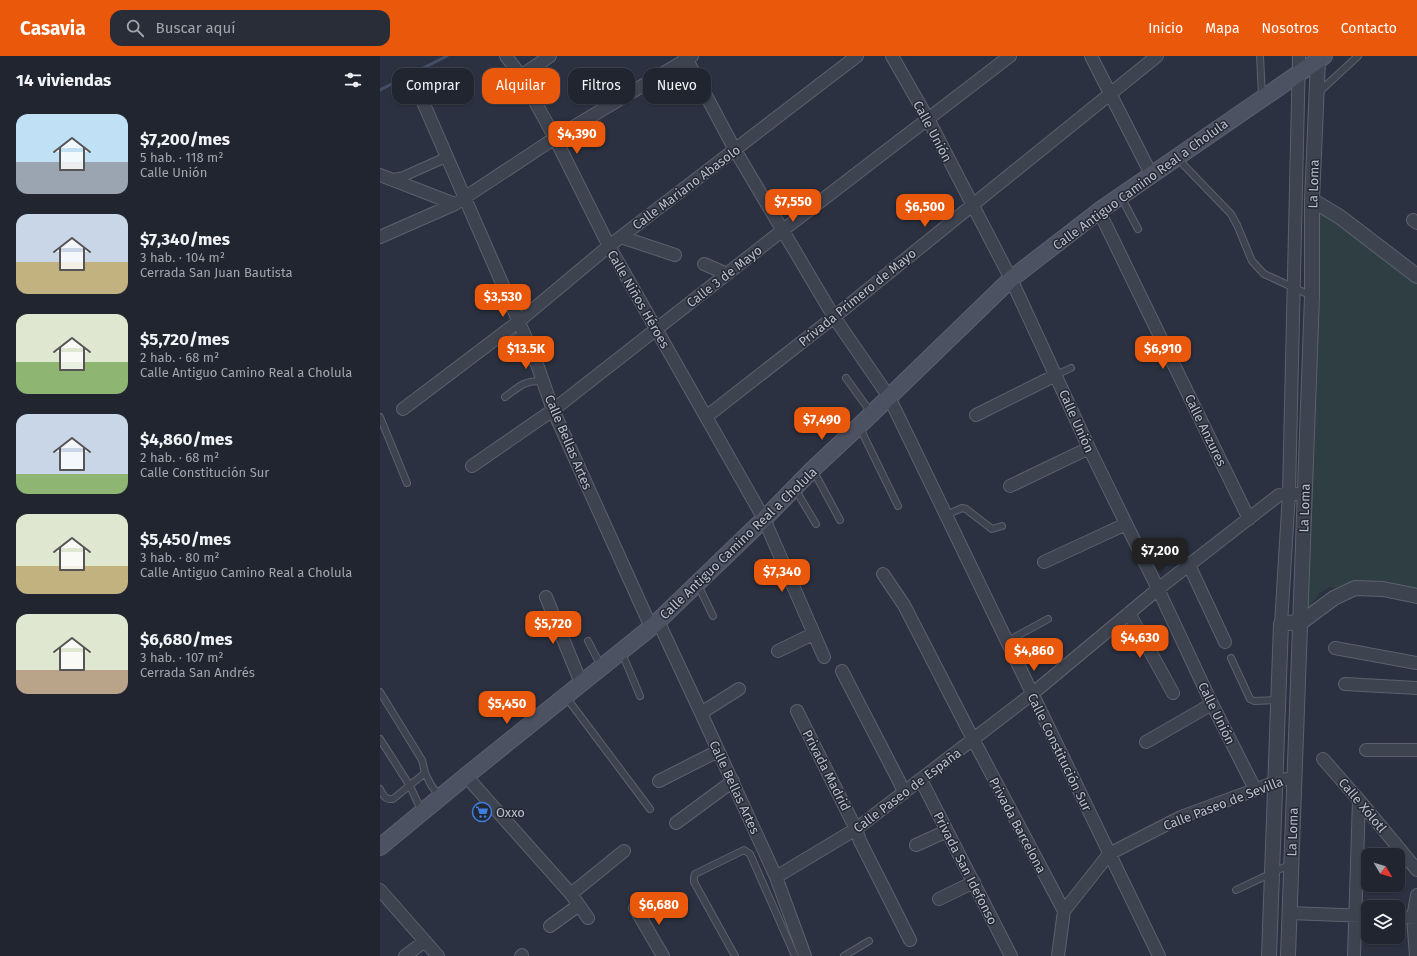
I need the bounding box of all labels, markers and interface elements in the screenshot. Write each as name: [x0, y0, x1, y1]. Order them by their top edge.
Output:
search box: [110, 10, 390, 46]
text: Casavia: [20, 17, 86, 40]
icon: search: [124, 17, 146, 39]
text: Buscar aquí: [156, 19, 235, 37]
text: Inicio: [1148, 20, 1183, 37]
text: Mapa: [1205, 20, 1240, 37]
text: Nosotros: [1262, 20, 1319, 37]
text: Contacto: [1341, 20, 1397, 37]
chip: Comprar: [392, 68, 474, 104]
chip: Alquilar: [482, 68, 560, 104]
chip: Filtros: [568, 68, 635, 104]
chip: Nuevo: [643, 68, 711, 104]
icon: filters: [342, 69, 364, 91]
text: 14 viviendas: [16, 70, 111, 91]
street label: Calle Unión: [910, 98, 955, 164]
street label: Calle Antiguo Camino Real a Cholula: [1050, 116, 1231, 253]
pin: $4,390: [544, 121, 610, 155]
text: $4,390: [557, 126, 597, 141]
text: $7,200/mes: [140, 129, 230, 150]
icon: home: [48, 130, 96, 178]
street label: Calle Mariano Abasolo: [630, 142, 743, 233]
text: 5 hab. · 118 m²: [140, 150, 223, 165]
street label: La Loma: [1305, 159, 1322, 209]
text: Calle Unión: [140, 165, 207, 180]
pin: $7,550: [760, 189, 826, 223]
text: $7,550: [774, 194, 812, 209]
pin: $6,500: [892, 194, 958, 228]
text: $6,500: [905, 199, 945, 214]
text: $7,340/mes: [140, 229, 230, 250]
icon: home: [48, 230, 96, 278]
street label: Calle 3 de Mayo: [684, 242, 765, 310]
street label: Privada Primero de Mayo: [796, 245, 919, 349]
street label: Calle Niños Héroes: [604, 248, 673, 351]
text: 3 hab. · 104 m²: [140, 250, 225, 265]
text: Cerrada San Juan Bautista: [140, 265, 293, 280]
pin: $3,530: [470, 284, 536, 318]
text: $3,530: [484, 289, 522, 304]
text: $5,720/mes: [140, 329, 229, 350]
icon: home: [48, 330, 96, 378]
pin: $13.5K: [493, 336, 559, 370]
pin: $6,910: [1130, 336, 1196, 370]
text: $13.5K: [507, 341, 545, 356]
text: $6,910: [1144, 341, 1182, 356]
text: 2 hab. · 68 m²: [140, 350, 219, 365]
text: Calle Antiguo Camino Real a Cholula: [140, 365, 352, 380]
street label: Calle Unión: [1056, 387, 1097, 455]
street label: Calle Anzures: [1182, 392, 1229, 469]
street label: Calle Bellas Artes: [542, 393, 595, 492]
pin: $7,490: [789, 407, 855, 441]
text: $7,490: [803, 412, 841, 427]
text: $4,860/mes: [140, 429, 233, 450]
icon: home: [48, 430, 96, 478]
text: 2 hab. · 68 m²: [140, 450, 219, 465]
street label: Calle Antiguo Camino Real a Cholula: [657, 464, 820, 623]
text: Calle Constitución Sur: [140, 465, 269, 480]
street label: La Loma: [1296, 483, 1313, 533]
text: $5,450/mes: [140, 529, 231, 550]
icon: home: [48, 530, 96, 578]
pin: $7,200: [1127, 538, 1193, 572]
text: $7,200: [1141, 543, 1179, 558]
text: 3 hab. · 80 m²: [140, 550, 219, 565]
pin: $7,340: [749, 559, 815, 593]
text: $7,340: [763, 564, 801, 579]
text: Calle Antiguo Camino Real a Cholula: [140, 565, 352, 580]
pin: $5,720: [520, 611, 586, 645]
text: $5,720: [534, 616, 572, 631]
pin: $4,630: [1107, 625, 1173, 659]
text: $6,680/mes: [140, 629, 233, 650]
icon: home: [48, 630, 96, 678]
text: $4,630: [1120, 630, 1160, 645]
pin: $4,860: [1001, 638, 1067, 672]
text: $4,860: [1014, 643, 1054, 658]
text: 3 hab. · 107 m²: [140, 650, 223, 665]
text: Cerrada San Andrés: [140, 665, 255, 680]
street label: Calle Unión: [1195, 680, 1238, 747]
pin: $5,450: [474, 691, 540, 725]
street label: Calle Constitución Sur: [1024, 691, 1095, 814]
text: $5,450: [488, 696, 526, 711]
street label: Privada Madrid: [800, 727, 853, 813]
street label: Calle Bellas Artes: [706, 738, 763, 836]
street label: Calle Paseo de España: [851, 745, 964, 836]
street label: Calle Paseo de Sevilla: [1161, 774, 1285, 833]
street label: Privada Barcelona: [986, 775, 1049, 876]
street label: Calle Xólotl: [1336, 775, 1390, 836]
supermarket icon: Oxxo: [471, 801, 493, 823]
place label: Oxxo: [496, 805, 525, 820]
street label: La Loma: [1284, 807, 1301, 857]
street label: Privada San Idefonso: [931, 809, 1001, 927]
north arrow: [1361, 848, 1405, 892]
map controls: [1361, 848, 1405, 944]
pin: $6,680: [626, 892, 692, 926]
text: $6,680: [639, 897, 679, 912]
button: layers: [1361, 900, 1405, 944]

